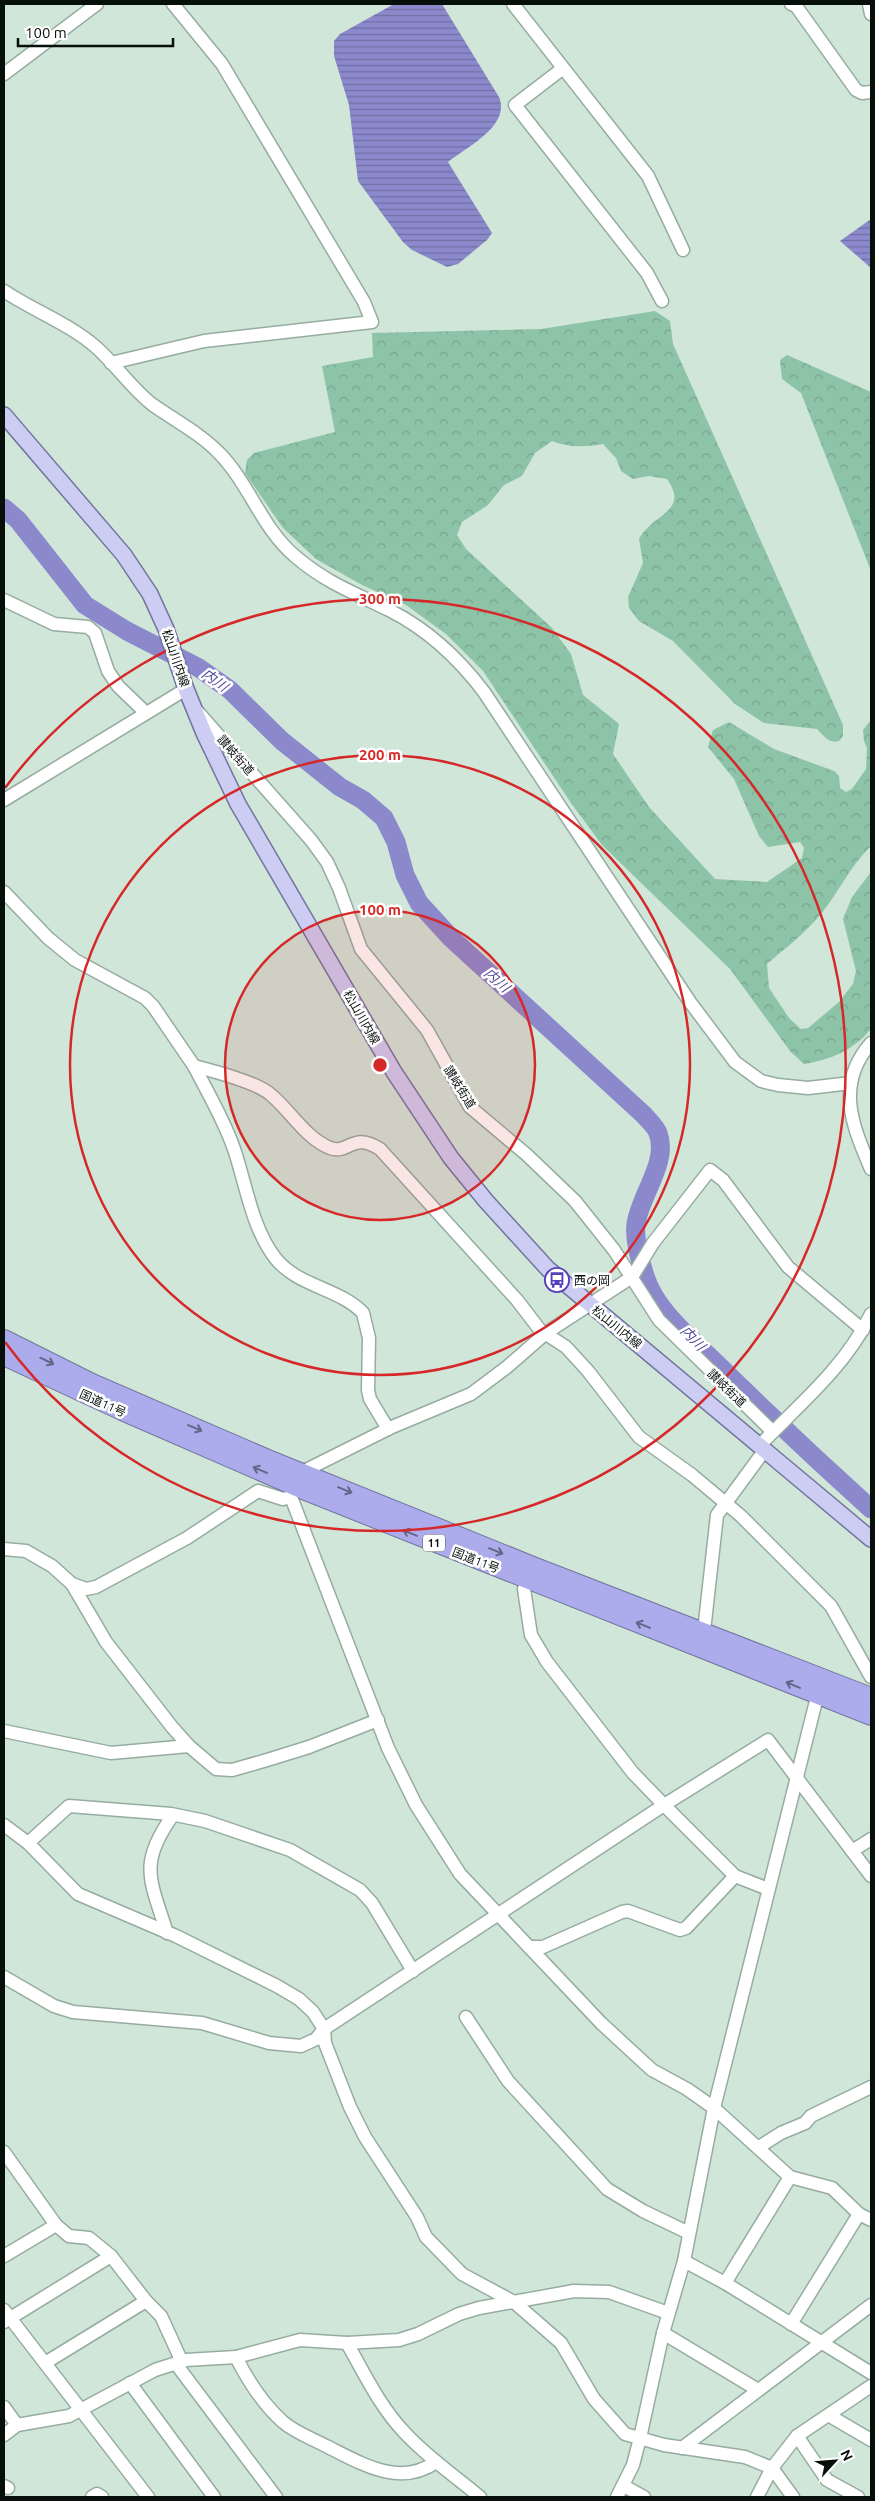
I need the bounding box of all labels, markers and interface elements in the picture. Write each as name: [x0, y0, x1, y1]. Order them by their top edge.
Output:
scale bar: [18, 15, 172, 47]
text: 100 m: [25, 24, 67, 41]
text: 300 m: [359, 590, 401, 607]
street label: 松山川内線: [160, 628, 192, 688]
water label: 内川: [199, 665, 233, 696]
street label: 讃岐街道: [215, 733, 257, 777]
text: 200 m: [359, 746, 401, 763]
text: 100 m: [359, 901, 401, 918]
water label: 内川: [481, 965, 514, 997]
street label: 松山川内線: [341, 988, 383, 1046]
centre of rings: [371, 1056, 389, 1074]
street label: 讃岐街道: [442, 1063, 478, 1111]
bus stop icon: 西の岡: [544, 1267, 570, 1293]
place label: 西の岡: [574, 1274, 610, 1287]
street label: 松山川内線: [590, 1303, 644, 1351]
water label: 内川: [678, 1322, 710, 1355]
one-way arrow: [39, 1357, 54, 1366]
street label: 讃岐街道: [705, 1367, 749, 1409]
street label: 国道11号: [78, 1387, 128, 1419]
one-way arrow: [187, 1423, 202, 1433]
one-way arrow: [253, 1465, 268, 1475]
one-way arrow: [337, 1486, 352, 1495]
one-way arrow: [403, 1528, 418, 1538]
road number: 11: [423, 1535, 445, 1552]
street label: 国道11号: [451, 1545, 501, 1575]
one-way arrow: [488, 1547, 503, 1556]
one-way arrow: [635, 1619, 650, 1628]
one-way arrow: [786, 1680, 801, 1689]
north arrow: [810, 2436, 860, 2486]
text: N: [837, 2447, 856, 2464]

